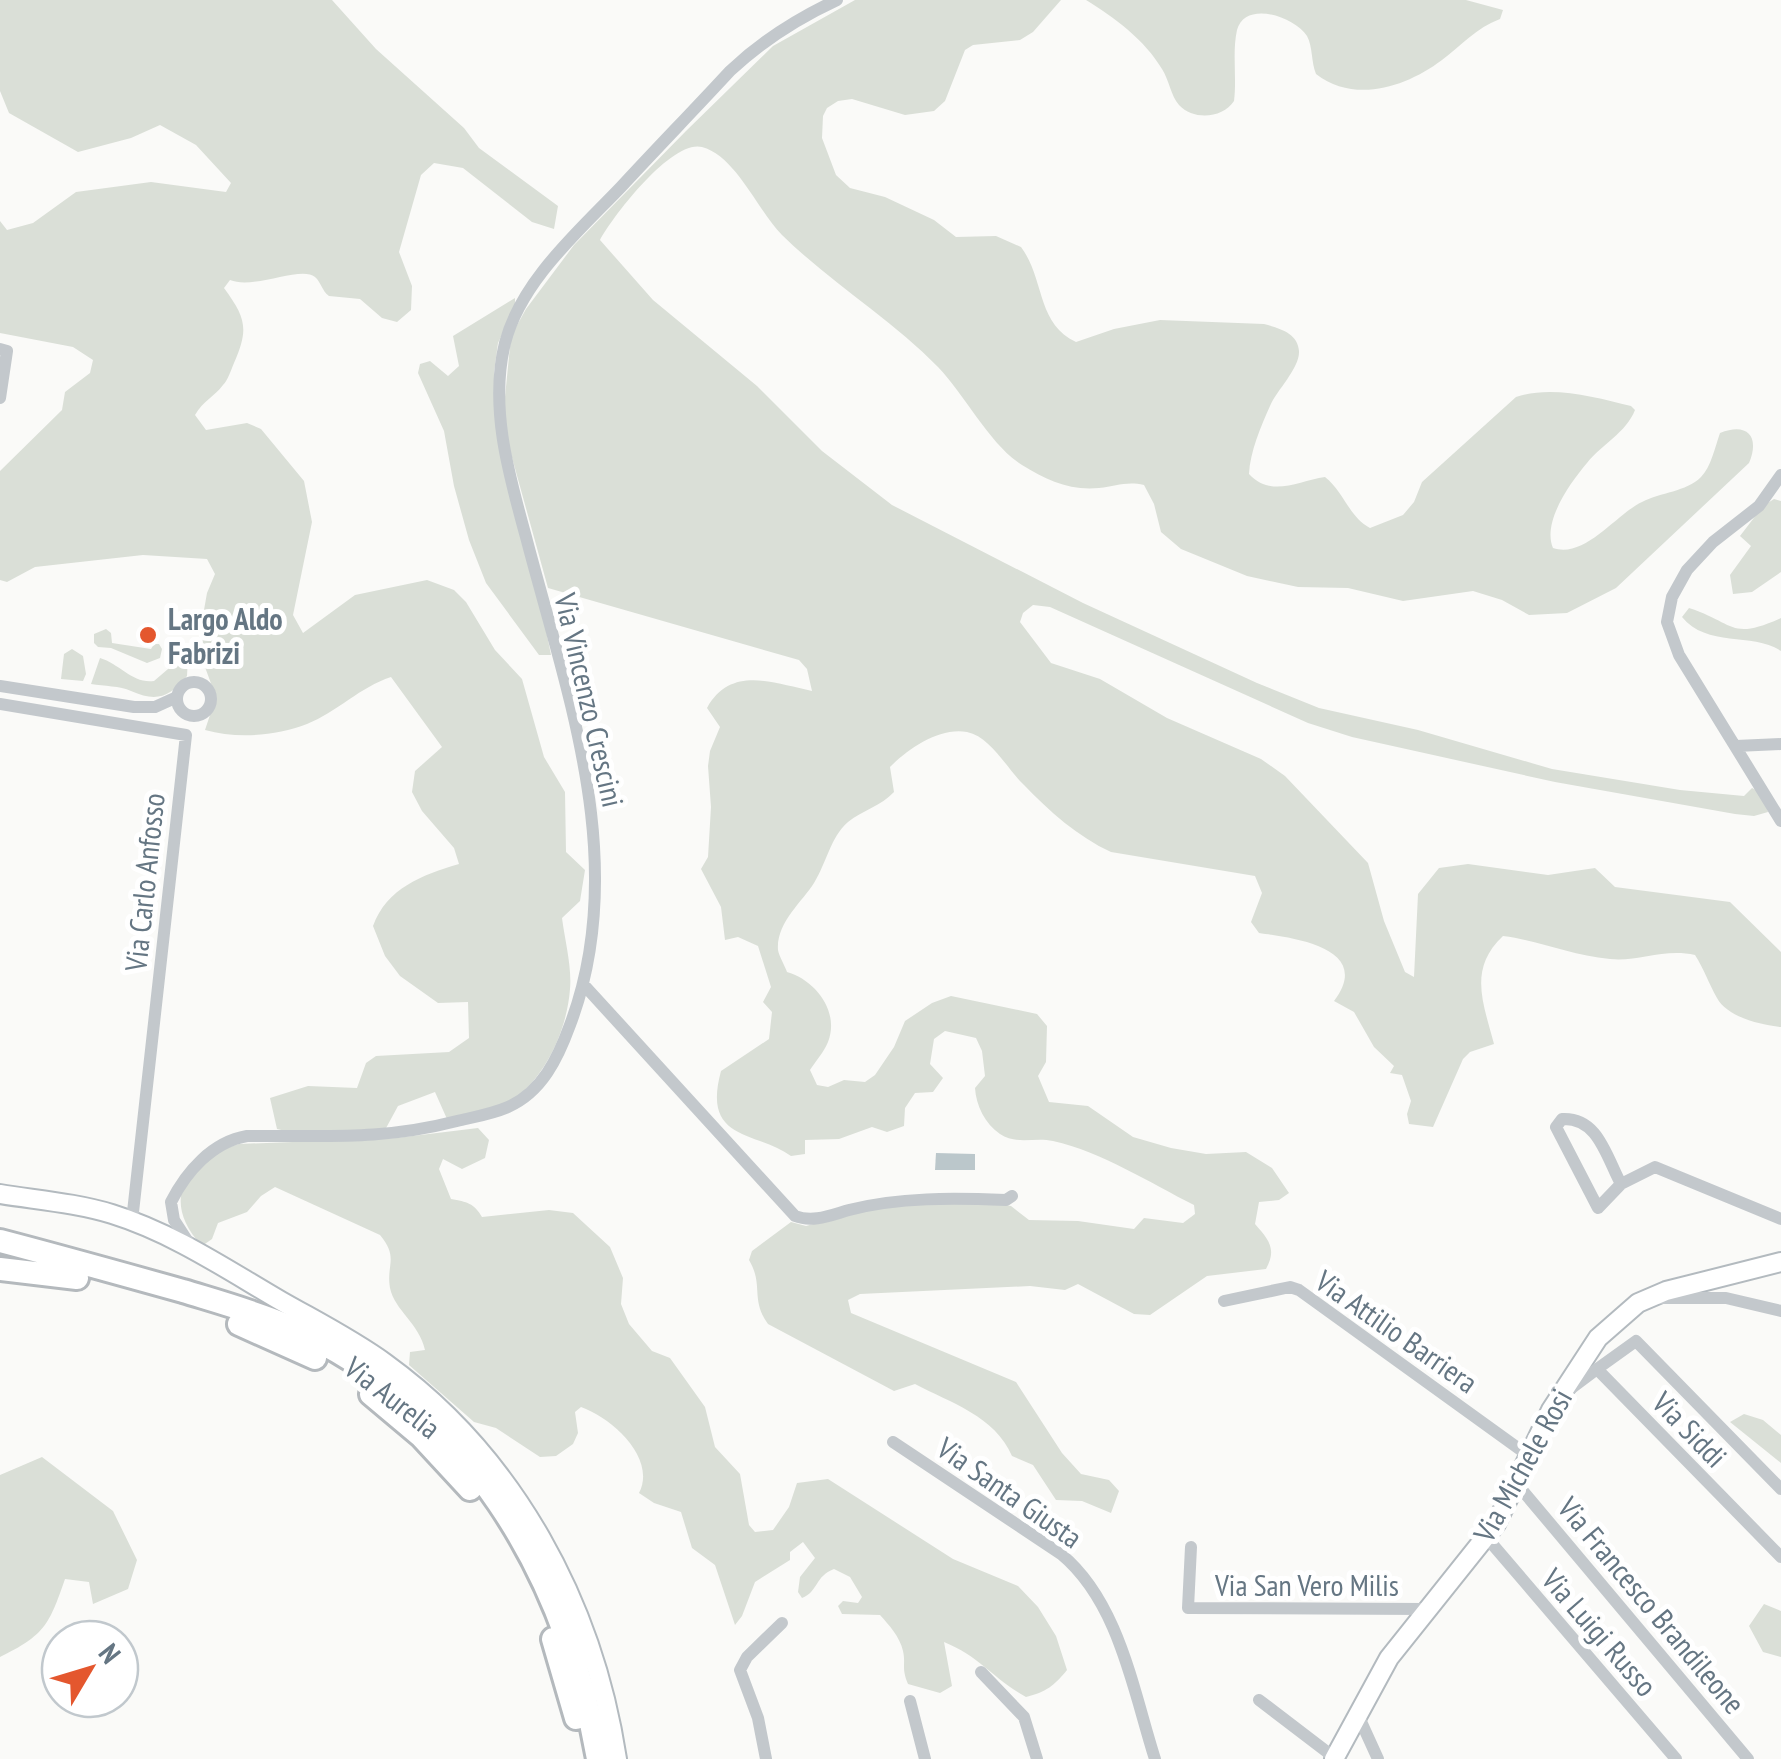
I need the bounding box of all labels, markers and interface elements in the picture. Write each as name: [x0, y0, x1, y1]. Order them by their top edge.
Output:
street label: Via Vincenzo Crescini: [546, 588, 634, 811]
place label: Largo Aldo Fabrizi: [168, 599, 283, 672]
marker: Largo Aldo Fabrizi: [137, 624, 159, 646]
street label: Via Carlo Anfosso: [115, 791, 173, 974]
street label: Via Attilio Barriera: [1307, 1260, 1486, 1401]
street label: Via Aurelia: [336, 1347, 449, 1447]
street label: Via Michele Rosi: [1463, 1382, 1580, 1549]
street label: Via Siddi: [1644, 1382, 1735, 1475]
street label: Via Santa Giusta: [929, 1427, 1090, 1556]
street label: Via Francesco Brandileone: [1549, 1488, 1754, 1721]
street label: Via Luigi Russo: [1533, 1559, 1666, 1704]
street label: Via San Vero Milis: [1214, 1565, 1399, 1604]
north arrow: [40, 1619, 140, 1719]
text: N: [91, 1636, 129, 1671]

